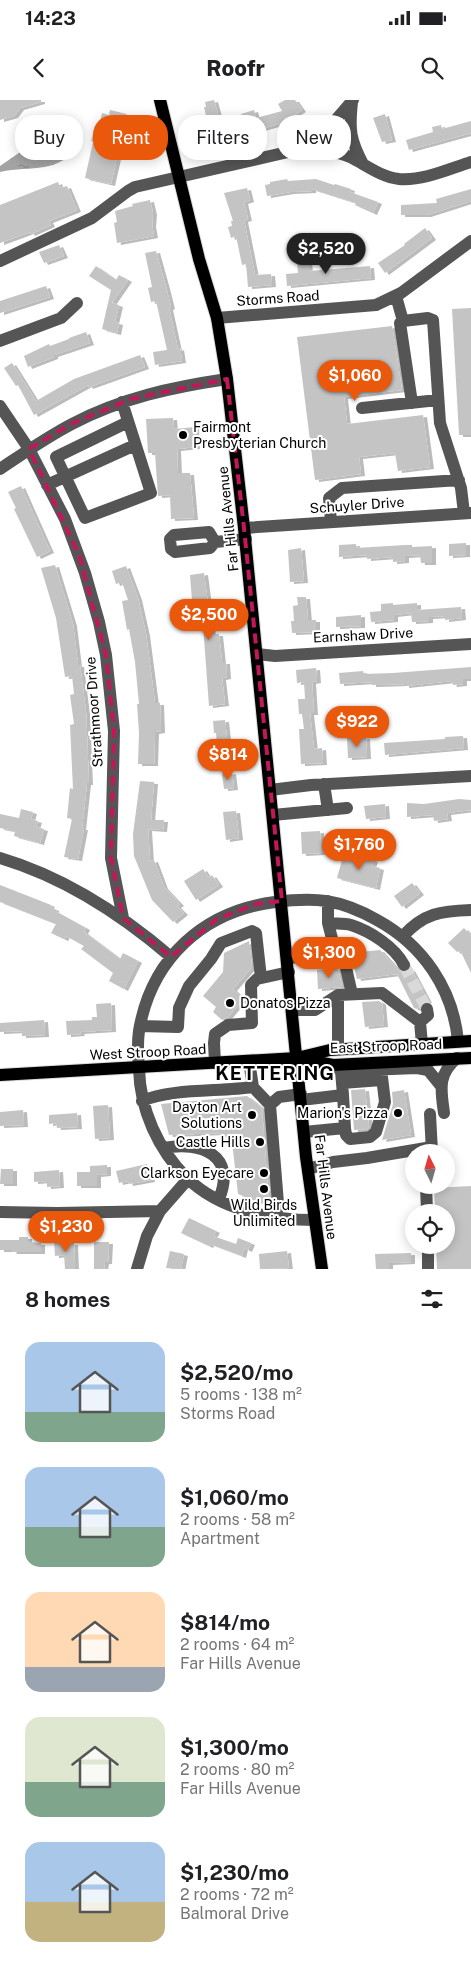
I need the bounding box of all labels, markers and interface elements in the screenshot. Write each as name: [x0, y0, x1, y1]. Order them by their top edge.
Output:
text: 14:23: [25, 7, 76, 29]
icon: back: [25, 54, 53, 82]
icon: search: [418, 54, 446, 82]
text: Roofr: [206, 55, 265, 81]
chip: Buy: [15, 115, 83, 160]
chip: Rent: [93, 115, 168, 160]
chip: Filters: [178, 115, 267, 160]
chip: New: [277, 115, 351, 160]
pin: $2,520: [285, 232, 367, 275]
text: $2,520: [298, 239, 354, 258]
street label: Storms Road: [236, 287, 320, 309]
pin: $1,060: [314, 360, 396, 402]
text: $1,060: [328, 366, 382, 385]
place label: Fairmont Presbyterian Church: [193, 419, 326, 451]
marker: Fairmont Presbyterian Church: [177, 429, 189, 441]
street label: Far Hills Avenue: [215, 466, 241, 572]
street label: Schuyler Drive: [309, 494, 405, 516]
pin: $2,500: [168, 598, 250, 641]
text: $2,500: [181, 605, 237, 624]
street label: Earnshaw Drive: [313, 624, 414, 646]
street label: Strathmoor Drive: [82, 656, 106, 768]
pin: $922: [327, 706, 387, 748]
text: $922: [336, 712, 378, 731]
pin: $814: [198, 738, 258, 781]
text: $814: [209, 745, 247, 764]
pin: $1,760: [318, 828, 400, 871]
text: $1,760: [333, 835, 385, 854]
pin: $1,300: [288, 936, 370, 979]
text: $1,300: [302, 943, 356, 962]
place label: Donatos Pizza: [240, 995, 330, 1011]
marker: Donatos Pizza: [224, 997, 236, 1009]
street label: East Stroop Road: [329, 1036, 443, 1056]
street label: West Stroop Road: [89, 1041, 207, 1063]
district label: KETTERING: [215, 1062, 335, 1084]
place label: Dayton Art Solutions: [172, 1099, 242, 1131]
place label: Marion's Pizza: [297, 1105, 388, 1121]
marker: Marion's Pizza: [392, 1107, 404, 1119]
marker: Dayton Art Solutions: [246, 1109, 258, 1121]
place label: Castle Hills: [176, 1134, 250, 1150]
street label: Far Hills Avenue: [312, 1134, 340, 1240]
marker: Castle Hills: [254, 1136, 266, 1148]
north arrow: [405, 1144, 455, 1194]
map controls: [405, 1144, 455, 1254]
place label: Clarkson Eyecare: [140, 1165, 254, 1181]
marker: Clarkson Eyecare: [258, 1167, 270, 1179]
marker: Wild Birds Unlimited: [258, 1183, 270, 1195]
place label: Wild Birds Unlimited: [231, 1197, 297, 1229]
button: locate: [405, 1204, 455, 1254]
pin: $1,230: [25, 1210, 107, 1253]
text: $1,230: [39, 1217, 93, 1236]
icon: filters: [418, 1285, 446, 1313]
text: 8 homes: [25, 1287, 110, 1312]
text: $2,520/mo: [180, 1360, 293, 1385]
icon: home: [65, 1362, 125, 1422]
text: 5 rooms · 138 m²: [180, 1385, 302, 1404]
text: Storms Road: [180, 1404, 275, 1423]
text: $1,060/mo: [180, 1485, 289, 1510]
icon: home: [65, 1487, 125, 1547]
text: 2 rooms · 58 m²: [180, 1510, 295, 1529]
text: Apartment: [180, 1529, 260, 1548]
text: $814/mo: [180, 1610, 270, 1635]
icon: home: [65, 1612, 125, 1672]
text: 2 rooms · 64 m²: [180, 1635, 294, 1654]
text: Far Hills Avenue: [180, 1654, 301, 1673]
text: $1,300/mo: [180, 1735, 289, 1760]
icon: home: [65, 1737, 125, 1797]
text: 2 rooms · 80 m²: [180, 1760, 294, 1779]
text: Far Hills Avenue: [180, 1779, 301, 1798]
text: $1,230/mo: [180, 1860, 289, 1885]
icon: home: [65, 1862, 125, 1922]
text: 2 rooms · 72 m²: [180, 1885, 294, 1904]
text: Balmoral Drive: [180, 1904, 289, 1923]

